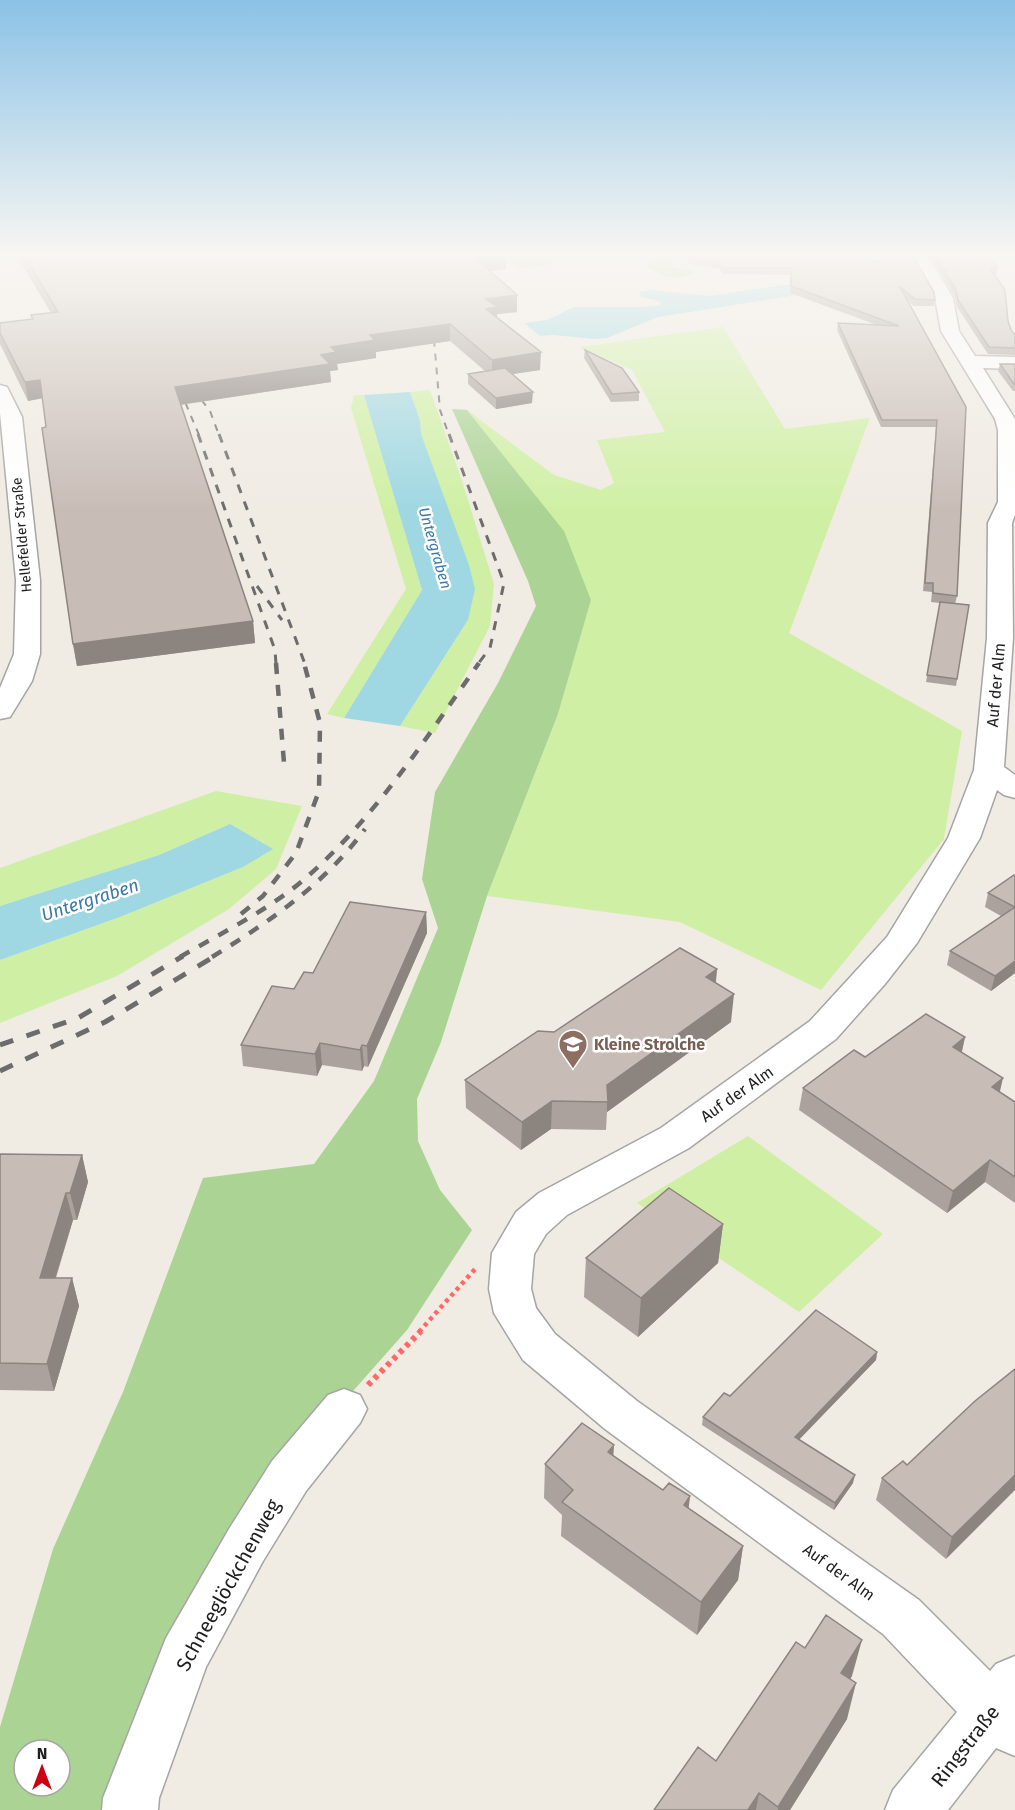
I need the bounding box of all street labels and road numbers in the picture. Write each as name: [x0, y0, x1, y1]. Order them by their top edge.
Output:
street label: Hellefelder Straße: [9, 477, 35, 593]
street label: Auf der Alm: [983, 642, 1009, 728]
street label: Auf der Alm: [697, 1062, 777, 1126]
street label: Schneeglöckchenweg: [171, 1494, 285, 1675]
street label: Auf der Alm: [799, 1540, 879, 1604]
street label: Ringstraße: [926, 1700, 1004, 1792]

